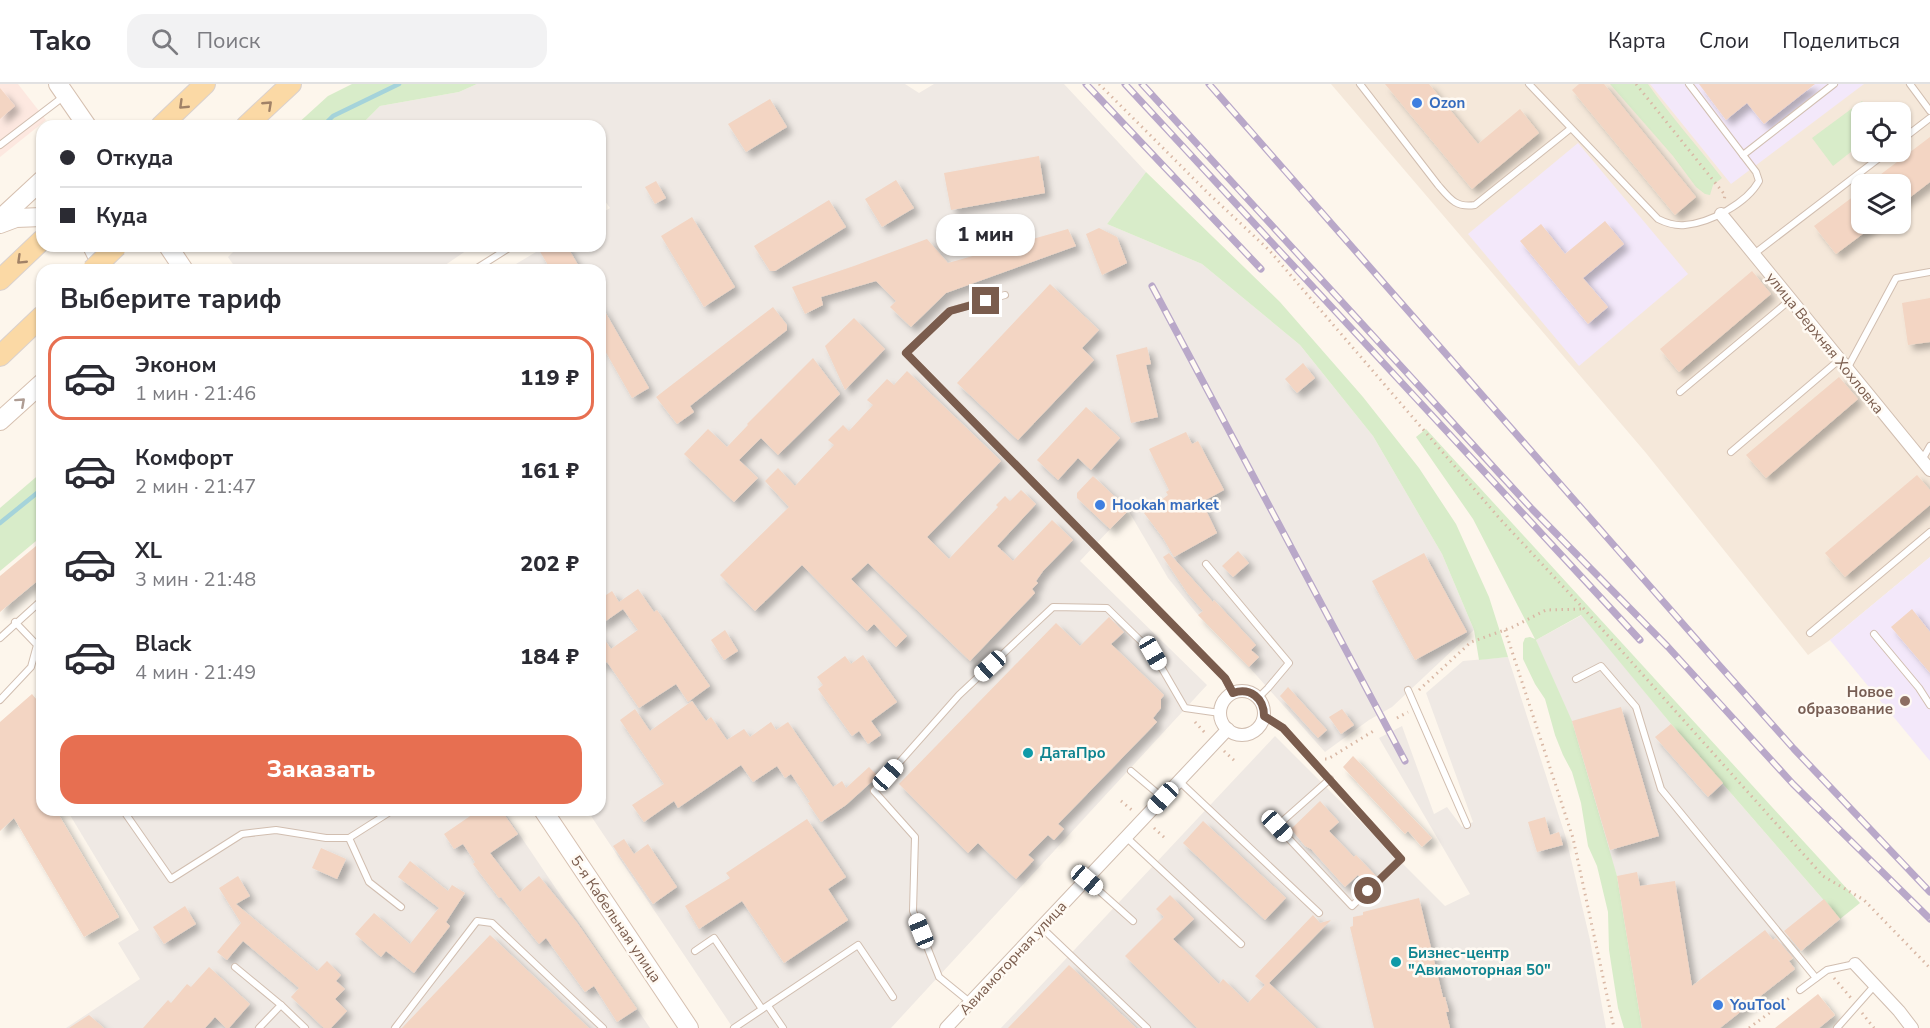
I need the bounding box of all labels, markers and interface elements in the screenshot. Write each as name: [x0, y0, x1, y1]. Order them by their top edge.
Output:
search box: [127, 14, 547, 68]
text: Tako: [30, 22, 91, 60]
icon: search: [148, 25, 181, 58]
text: Поиск: [196, 26, 260, 56]
text: Карта: [1608, 27, 1666, 55]
text: Слои: [1699, 27, 1749, 55]
text: Поделиться: [1782, 27, 1900, 55]
place label: Ozon: [1429, 93, 1465, 113]
marker: Ozon: [1410, 96, 1424, 110]
one-way arrow: [179, 98, 190, 109]
one-way arrow: [262, 101, 272, 112]
map controls: [1851, 102, 1911, 234]
button: locate: [1851, 102, 1911, 162]
text: Откуда: [96, 143, 173, 173]
button: layers: [1851, 174, 1911, 234]
text: Куда: [96, 201, 148, 231]
callout: 1 мин: [936, 214, 1036, 256]
text: 1 мин: [957, 221, 1014, 248]
one-way arrow: [17, 252, 28, 263]
street label: улица Верхняя Хохловка: [1762, 268, 1888, 418]
text: Выберите тариф: [60, 281, 282, 318]
route end: [972, 287, 999, 314]
text: Эконом: [135, 350, 217, 380]
icon: car: [63, 351, 117, 405]
text: 119 ₽: [520, 363, 579, 393]
text: 1 мин · 21:46: [135, 380, 256, 407]
one-way arrow: [14, 398, 25, 409]
text: Комфорт: [135, 443, 233, 473]
icon: car: [63, 444, 117, 498]
text: 161 ₽: [520, 456, 579, 486]
text: 2 мин · 21:47: [135, 473, 256, 500]
place label: Hookah market: [1112, 495, 1219, 515]
marker: Hookah market: [1093, 498, 1107, 512]
text: XL: [135, 536, 162, 566]
icon: car: [63, 537, 117, 591]
text: 202 ₽: [520, 549, 579, 579]
text: 3 мин · 21:48: [135, 566, 256, 593]
text: Black: [135, 629, 191, 659]
icon: car: [63, 630, 117, 684]
car: [1136, 633, 1170, 673]
text: 184 ₽: [520, 642, 579, 672]
car: [971, 647, 1009, 685]
text: 4 мин · 21:49: [135, 659, 256, 686]
place label: Новое образование: [1798, 682, 1893, 719]
marker: Новое образование: [1898, 694, 1912, 708]
button: Заказать: [60, 735, 582, 804]
place label: ДатаПро: [1040, 743, 1106, 763]
marker: ДатаПро: [1021, 746, 1035, 760]
car: [869, 756, 907, 794]
car: [1144, 779, 1182, 817]
car: [1258, 807, 1296, 845]
street label: 5-я Кабельная улица: [566, 852, 666, 986]
car: [1068, 861, 1106, 899]
route start: [1354, 877, 1381, 904]
street label: Авиамоторная улица: [955, 897, 1071, 1019]
car: [906, 911, 936, 951]
place label: Бизнес-центр "Авиамоторная 50": [1408, 943, 1551, 980]
marker: Бизнес-центр "Авиамоторная 50": [1389, 955, 1403, 969]
place label: YouTool: [1729, 995, 1786, 1015]
marker: YouTool: [1711, 998, 1725, 1012]

